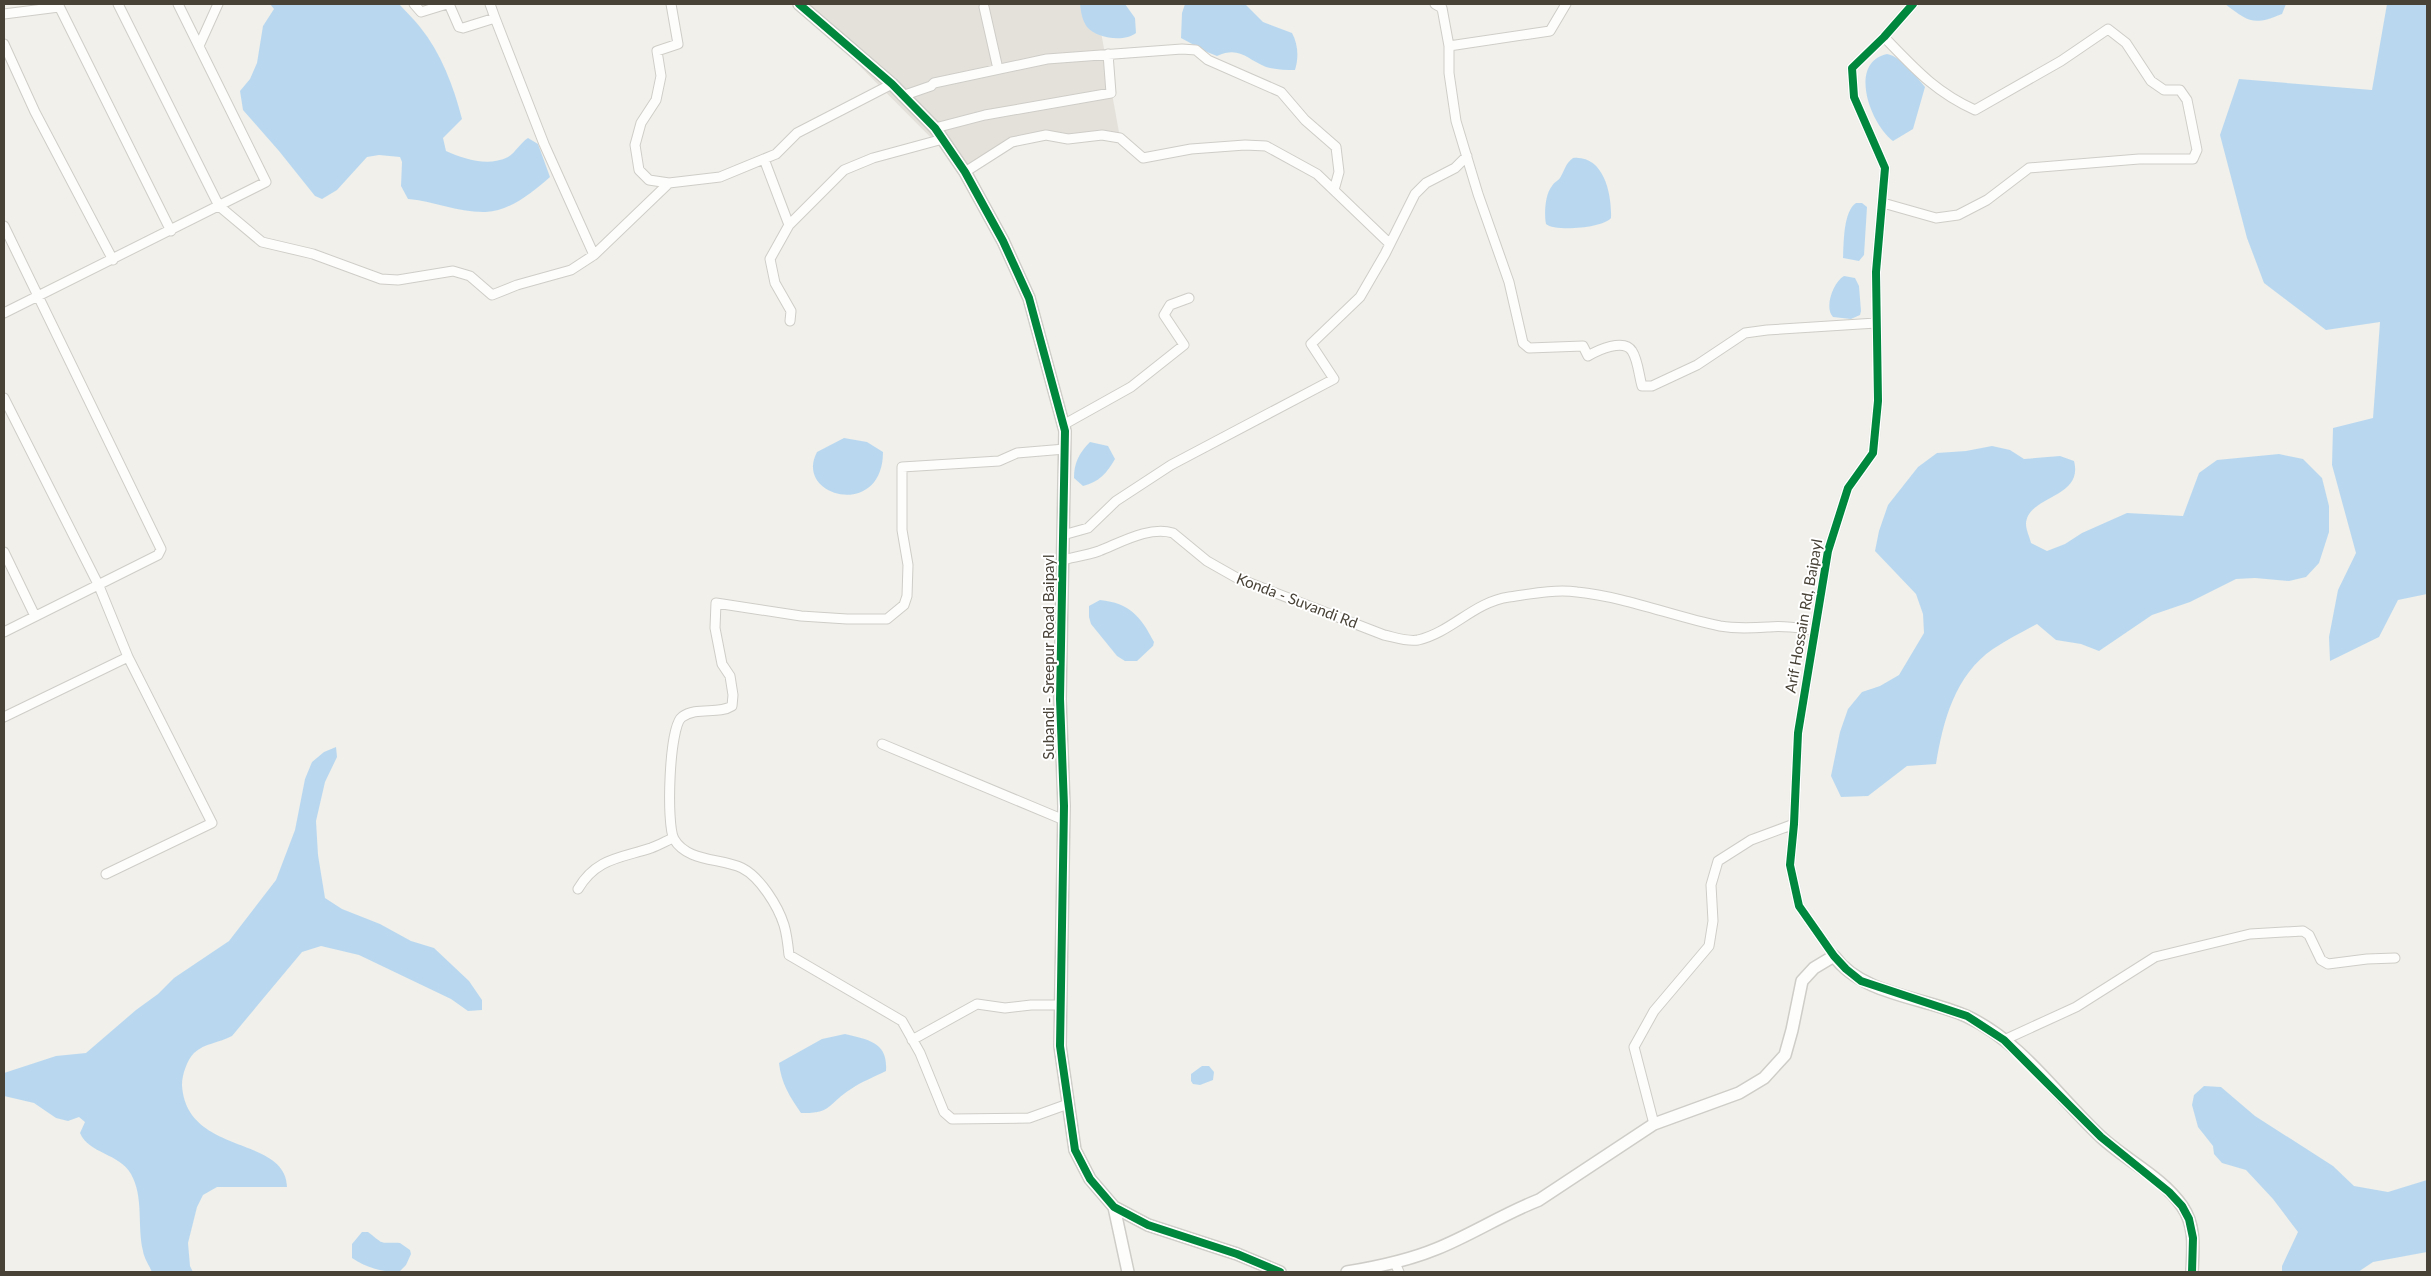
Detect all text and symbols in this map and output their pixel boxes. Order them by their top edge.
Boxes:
street label: Arif Hossain Rd, Baipayl [1781,537,1825,694]
street label: Subandi - Sreepur Road Baipayl [1039,554,1057,760]
street label: Konda - Suvandi Rd [1234,569,1361,631]

